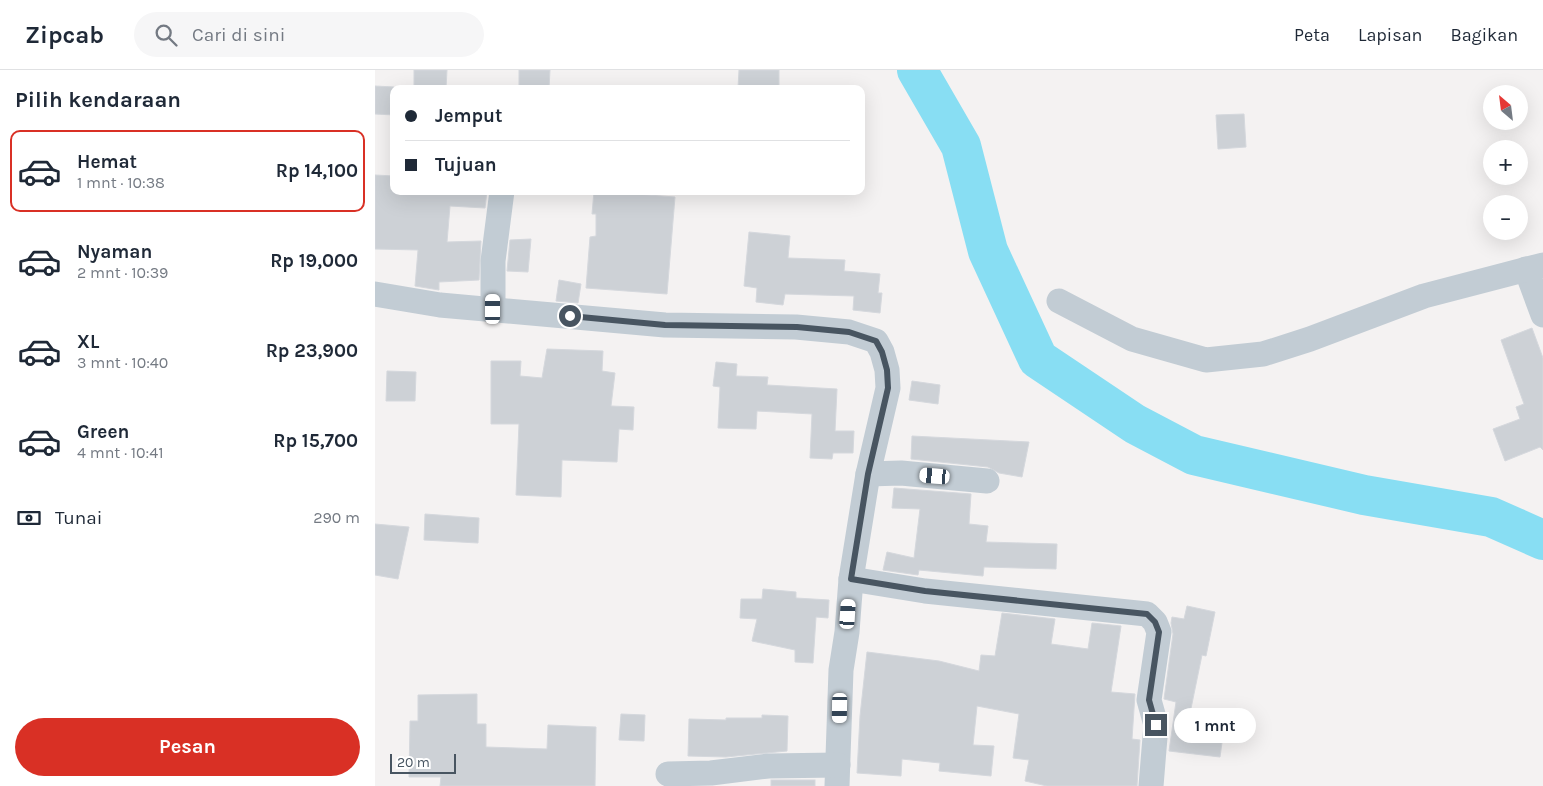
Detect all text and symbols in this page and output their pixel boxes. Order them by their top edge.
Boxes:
search box [134,12,484,57]
text: Zipcab [25,21,104,49]
icon: search [152,21,180,49]
text: Cari di sini [192,24,285,46]
text: Peta [1294,24,1330,46]
text: Lapisan [1358,24,1422,46]
text: Bagikan [1450,24,1518,46]
north arrow [1483,85,1527,130]
map controls [1483,85,1528,240]
text: Pilih kendaraan [15,87,181,113]
text: Jemput [435,105,503,127]
button: + [1483,140,1528,185]
icon: car [17,149,62,194]
text: Hemat [77,151,137,173]
text: Tujuan [435,154,497,176]
text: Rp 14,100 [276,160,358,182]
text: 1 mnt · 10:38 [77,173,165,192]
button: − [1483,195,1528,240]
icon: car [17,239,62,284]
text: Nyaman [77,241,152,263]
text: Rp 19,000 [270,250,358,272]
text: 2 mnt · 10:39 [77,263,168,282]
car [485,294,500,324]
route start [559,305,581,327]
icon: car [17,329,62,374]
text: XL [77,331,99,353]
text: Rp 23,900 [266,340,358,362]
text: 3 mnt · 10:40 [77,353,168,372]
icon: car [17,419,62,464]
text: Green [77,421,129,443]
text: Rp 15,700 [273,430,358,452]
text: 4 mnt · 10:41 [77,443,164,462]
car [919,467,950,485]
icon: cash [15,504,43,532]
text: Tunai [55,507,102,529]
text: 290 m [313,508,360,527]
car [839,599,856,629]
car [832,693,847,723]
callout: 1 mnt [1173,708,1256,742]
route end [1145,714,1167,736]
text: 1 mnt [1194,716,1236,735]
button: Pesan [15,718,360,776]
scale bar [390,751,456,774]
text: 20 m [397,754,430,771]

